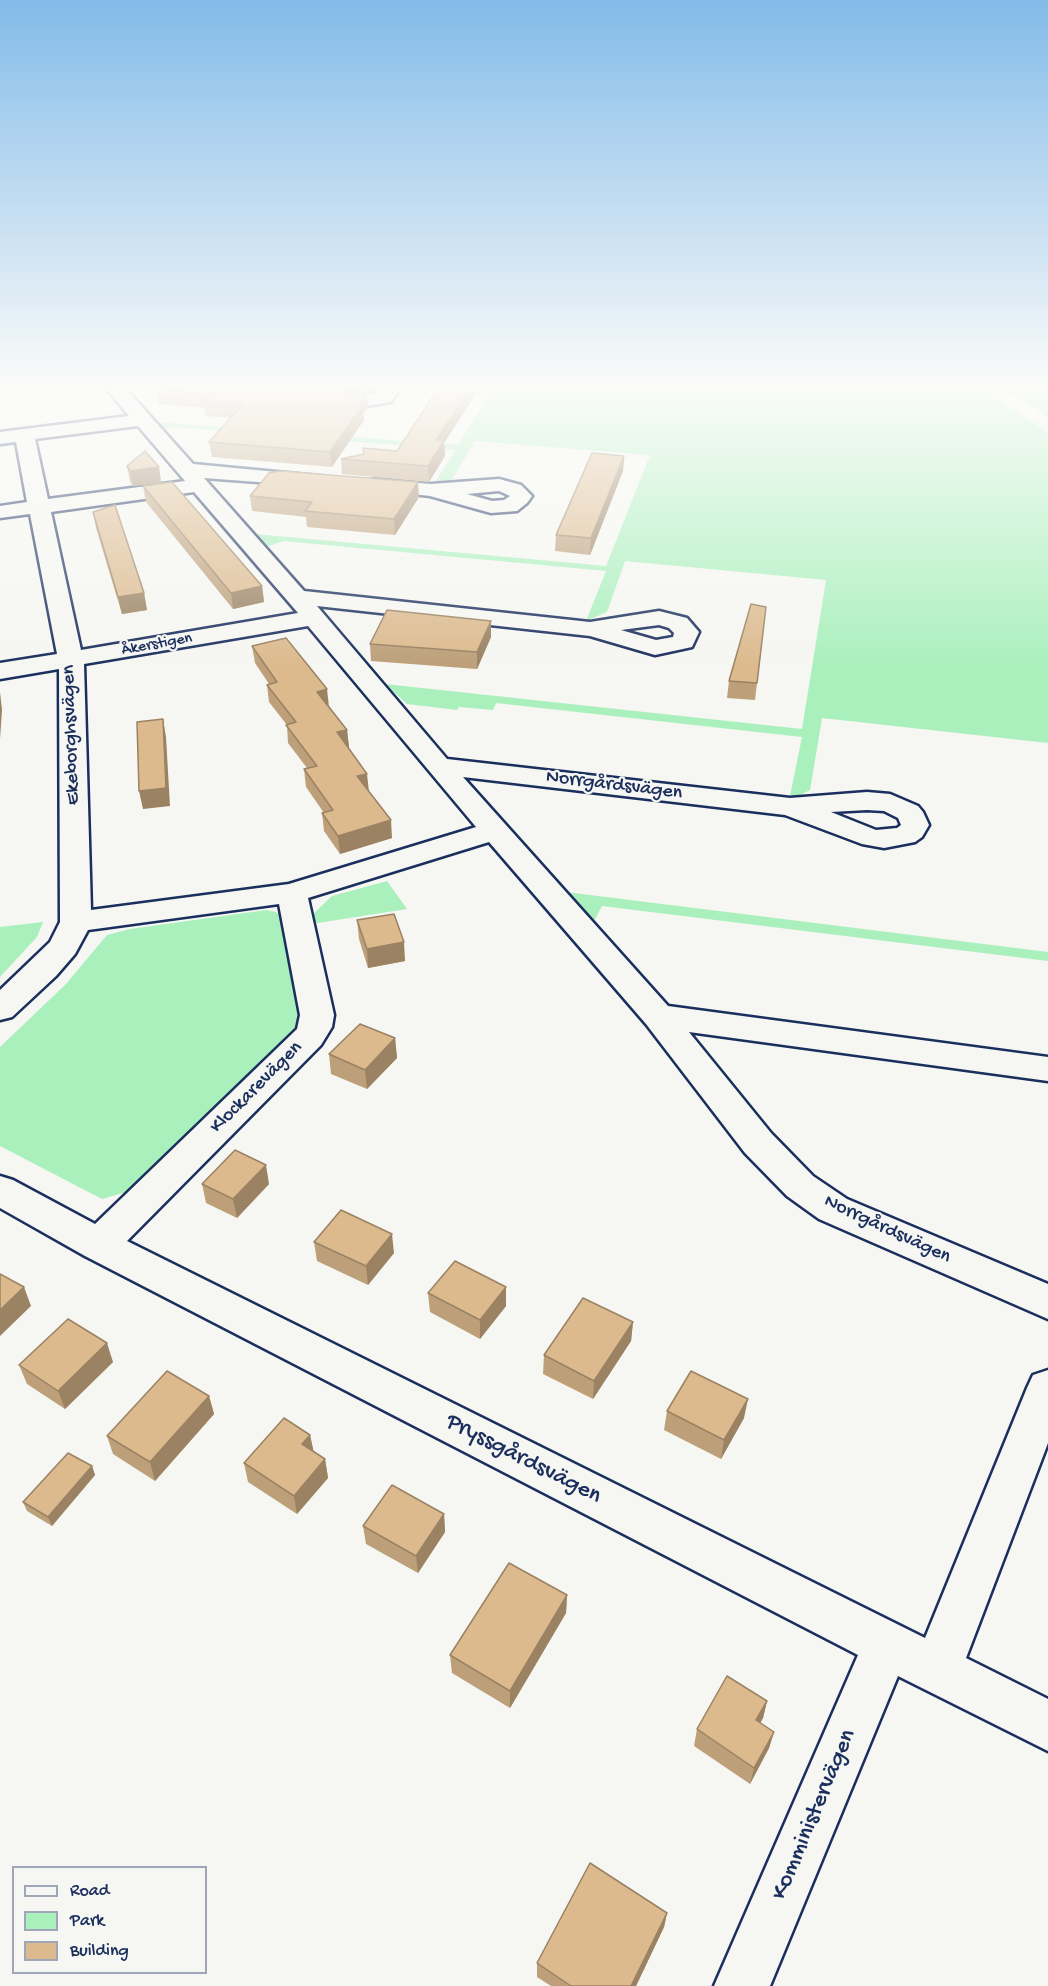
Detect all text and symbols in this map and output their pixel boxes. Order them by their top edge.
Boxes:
street label: Åkerstigen [120,629,194,661]
street label: Ekeborghsvägen [58,664,86,806]
street label: Norrgårdsvägen [544,766,684,806]
street label: Klockarevägen [206,1037,308,1139]
street label: Norrgårdsvägen [820,1190,954,1270]
street label: Pryssgårdsvägen [440,1408,606,1512]
street label: Komministervägen [766,1725,864,1905]
legend [12,1866,207,1974]
text: Road [70,1881,109,1902]
text: Park [70,1911,104,1932]
text: Building [70,1941,129,1962]

